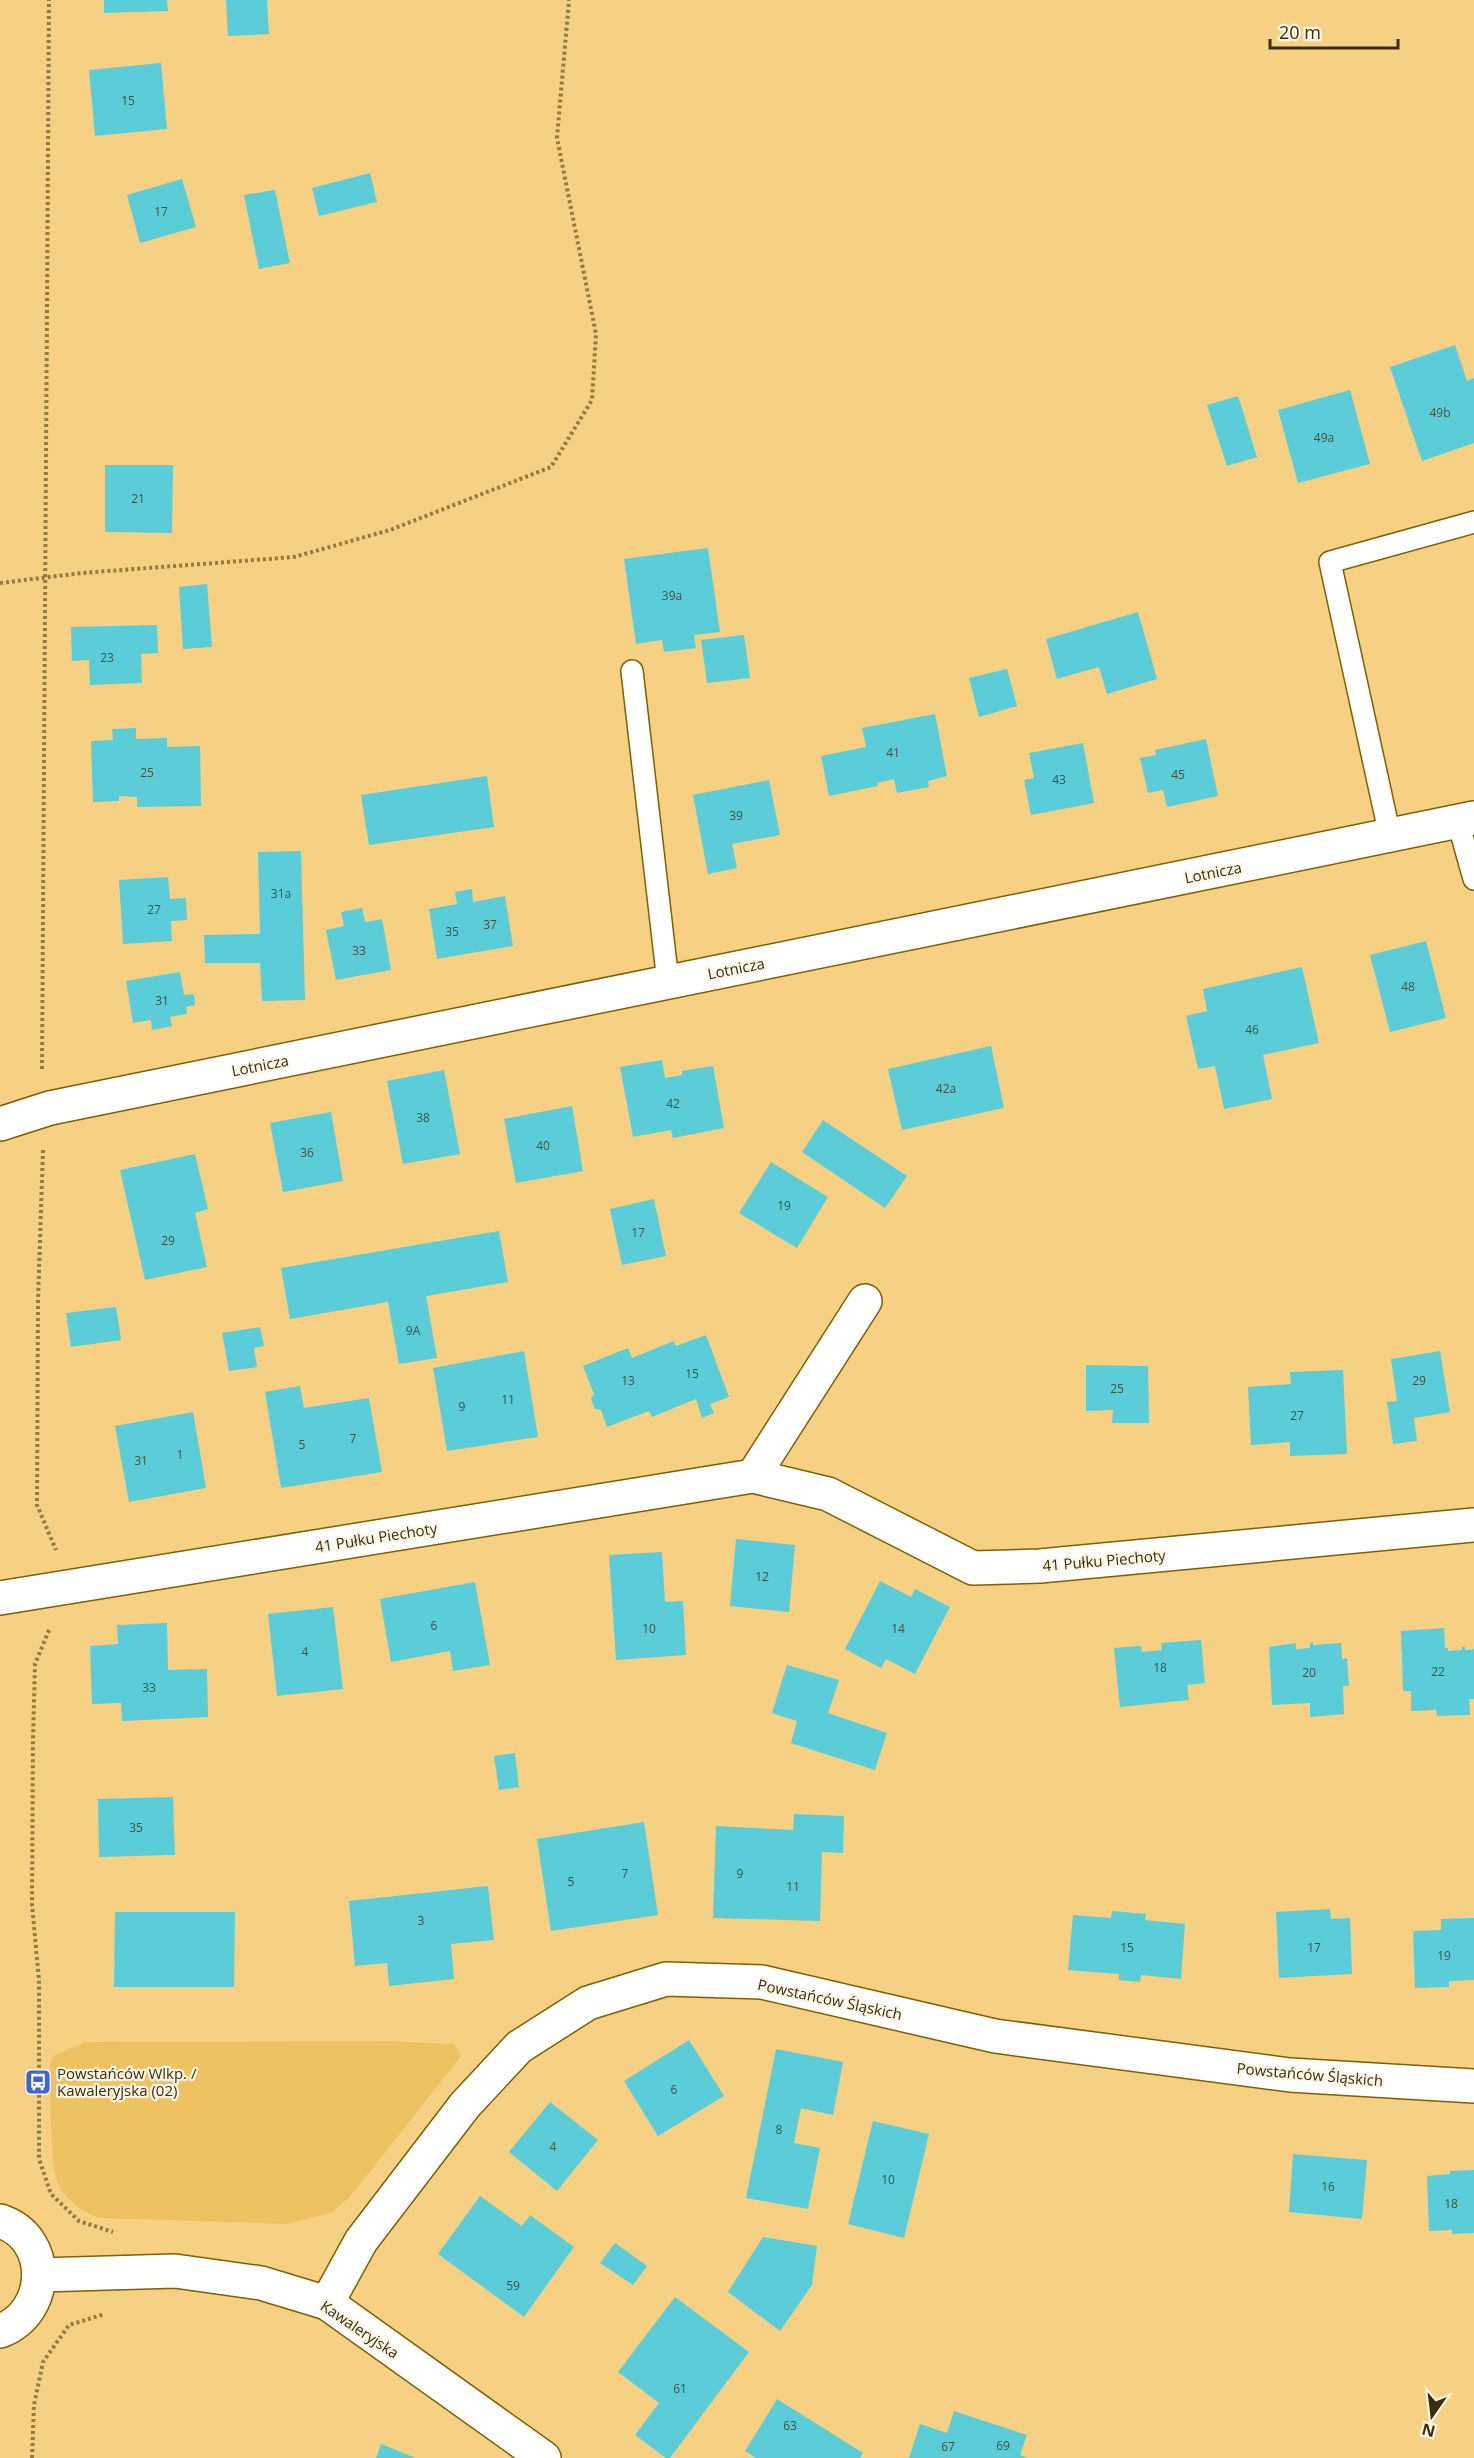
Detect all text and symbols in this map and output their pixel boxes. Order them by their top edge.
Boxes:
scale bar [1270,12,1398,50]
text: 20 m [1279,20,1321,44]
house number: 15 [121,92,135,109]
house number: 17 [154,203,168,220]
house number: 49b [1429,404,1451,421]
house number: 49a [1314,429,1334,446]
house number: 21 [131,490,145,507]
house number: 39a [662,587,682,604]
house number: 23 [100,649,114,666]
house number: 41 [886,744,900,761]
house number: 25 [140,764,154,781]
house number: 45 [1171,766,1185,783]
house number: 43 [1052,771,1066,788]
house number: 39 [729,807,743,824]
street label: Lotnicza [1183,857,1243,887]
house number: 31a [271,885,291,902]
house number: 27 [147,901,161,918]
house number: 37 [483,916,497,933]
house number: 35 [445,923,459,940]
house number: 33 [352,942,366,959]
street label: Lotnicza [706,953,766,983]
house number: 48 [1401,978,1415,995]
house number: 31 [155,992,169,1009]
house number: 46 [1245,1021,1259,1038]
street label: Lotnicza [230,1050,290,1080]
house number: 42a [936,1080,956,1097]
house number: 42 [666,1095,680,1112]
house number: 38 [416,1109,430,1126]
house number: 40 [536,1137,550,1154]
house number: 36 [300,1144,314,1161]
house number: 19 [777,1197,791,1214]
house number: 17 [631,1224,645,1241]
house number: 29 [161,1232,175,1249]
house number: 9A [406,1322,421,1339]
house number: 15 [685,1365,699,1382]
house number: 13 [621,1372,635,1389]
house number: 29 [1412,1372,1426,1389]
house number: 25 [1110,1380,1124,1397]
house number: 11 [501,1391,515,1408]
house number: 9 [459,1398,466,1415]
house number: 27 [1290,1407,1304,1424]
house number: 7 [350,1430,357,1447]
house number: 5 [299,1436,306,1453]
house number: 1 [177,1446,183,1463]
house number: 31 [134,1452,148,1469]
street label: 41 Pułku Piechoty [313,1517,439,1557]
street label: 41 Pułku Piechoty [1042,1545,1167,1575]
house number: 12 [755,1568,769,1585]
house number: 6 [431,1617,438,1634]
house number: 10 [642,1620,656,1637]
house number: 14 [891,1620,905,1637]
house number: 4 [302,1643,309,1660]
house number: 18 [1153,1659,1167,1676]
house number: 22 [1431,1663,1445,1680]
house number: 20 [1302,1664,1316,1681]
house number: 33 [142,1679,156,1696]
house number: 35 [129,1819,143,1836]
house number: 7 [622,1865,629,1882]
house number: 9 [737,1865,744,1882]
house number: 5 [568,1873,575,1890]
house number: 11 [786,1878,800,1895]
house number: 3 [418,1912,425,1929]
house number: 15 [1120,1939,1134,1956]
house number: 17 [1307,1939,1321,1956]
house number: 19 [1437,1947,1451,1964]
street label: Powstańców Śląskich [756,1974,904,2024]
street label: Powstańców Śląskich [1236,2058,1384,2090]
place label: Powstańców Wlkp. / Kawaleryjska (02) [57,2063,197,2100]
bus stop icon: Powstańców Wlkp. / Kawaleryjska (02) [23,2067,53,2097]
house number: 6 [671,2081,678,2098]
house number: 8 [776,2121,783,2138]
house number: 4 [550,2138,557,2155]
house number: 10 [881,2171,895,2188]
house number: 16 [1321,2178,1335,2195]
house number: 18 [1444,2195,1458,2212]
house number: 59 [506,2277,520,2294]
street label: Kawaleryjska [317,2295,403,2363]
house number: 61 [673,2380,687,2397]
north arrow [1402,2386,1462,2446]
house number: 63 [783,2417,797,2434]
text: N [1419,2418,1437,2443]
house number: 69 [996,2437,1010,2454]
house number: 67 [941,2438,955,2455]

